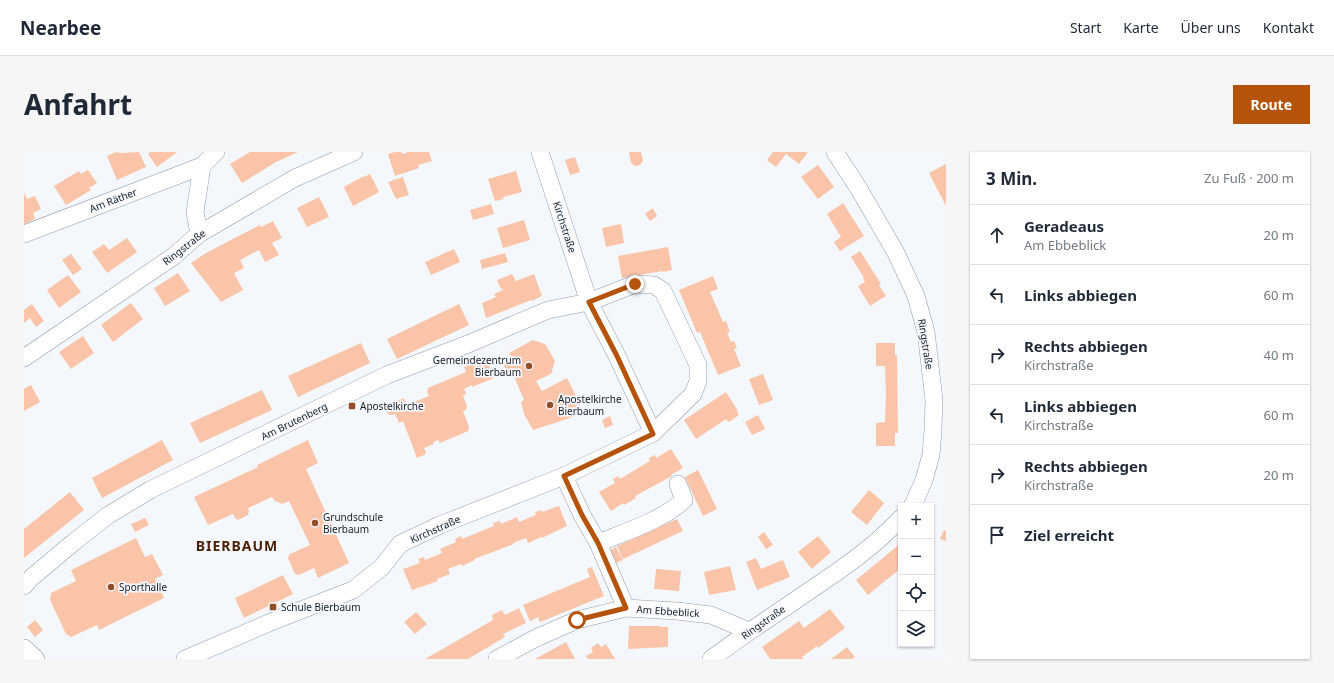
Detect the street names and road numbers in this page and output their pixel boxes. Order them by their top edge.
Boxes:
street label: Am Räther [87,185,139,215]
street label: Kirchstraße [550,199,580,255]
street label: Ringstraße [160,226,209,268]
street label: Ringstraße [915,318,937,371]
street label: Am Brutenberg [258,399,330,443]
street label: Kirchstraße [408,512,463,546]
street label: Ringstraße [738,601,788,642]
street label: Am Ebbeblick [636,602,701,620]

